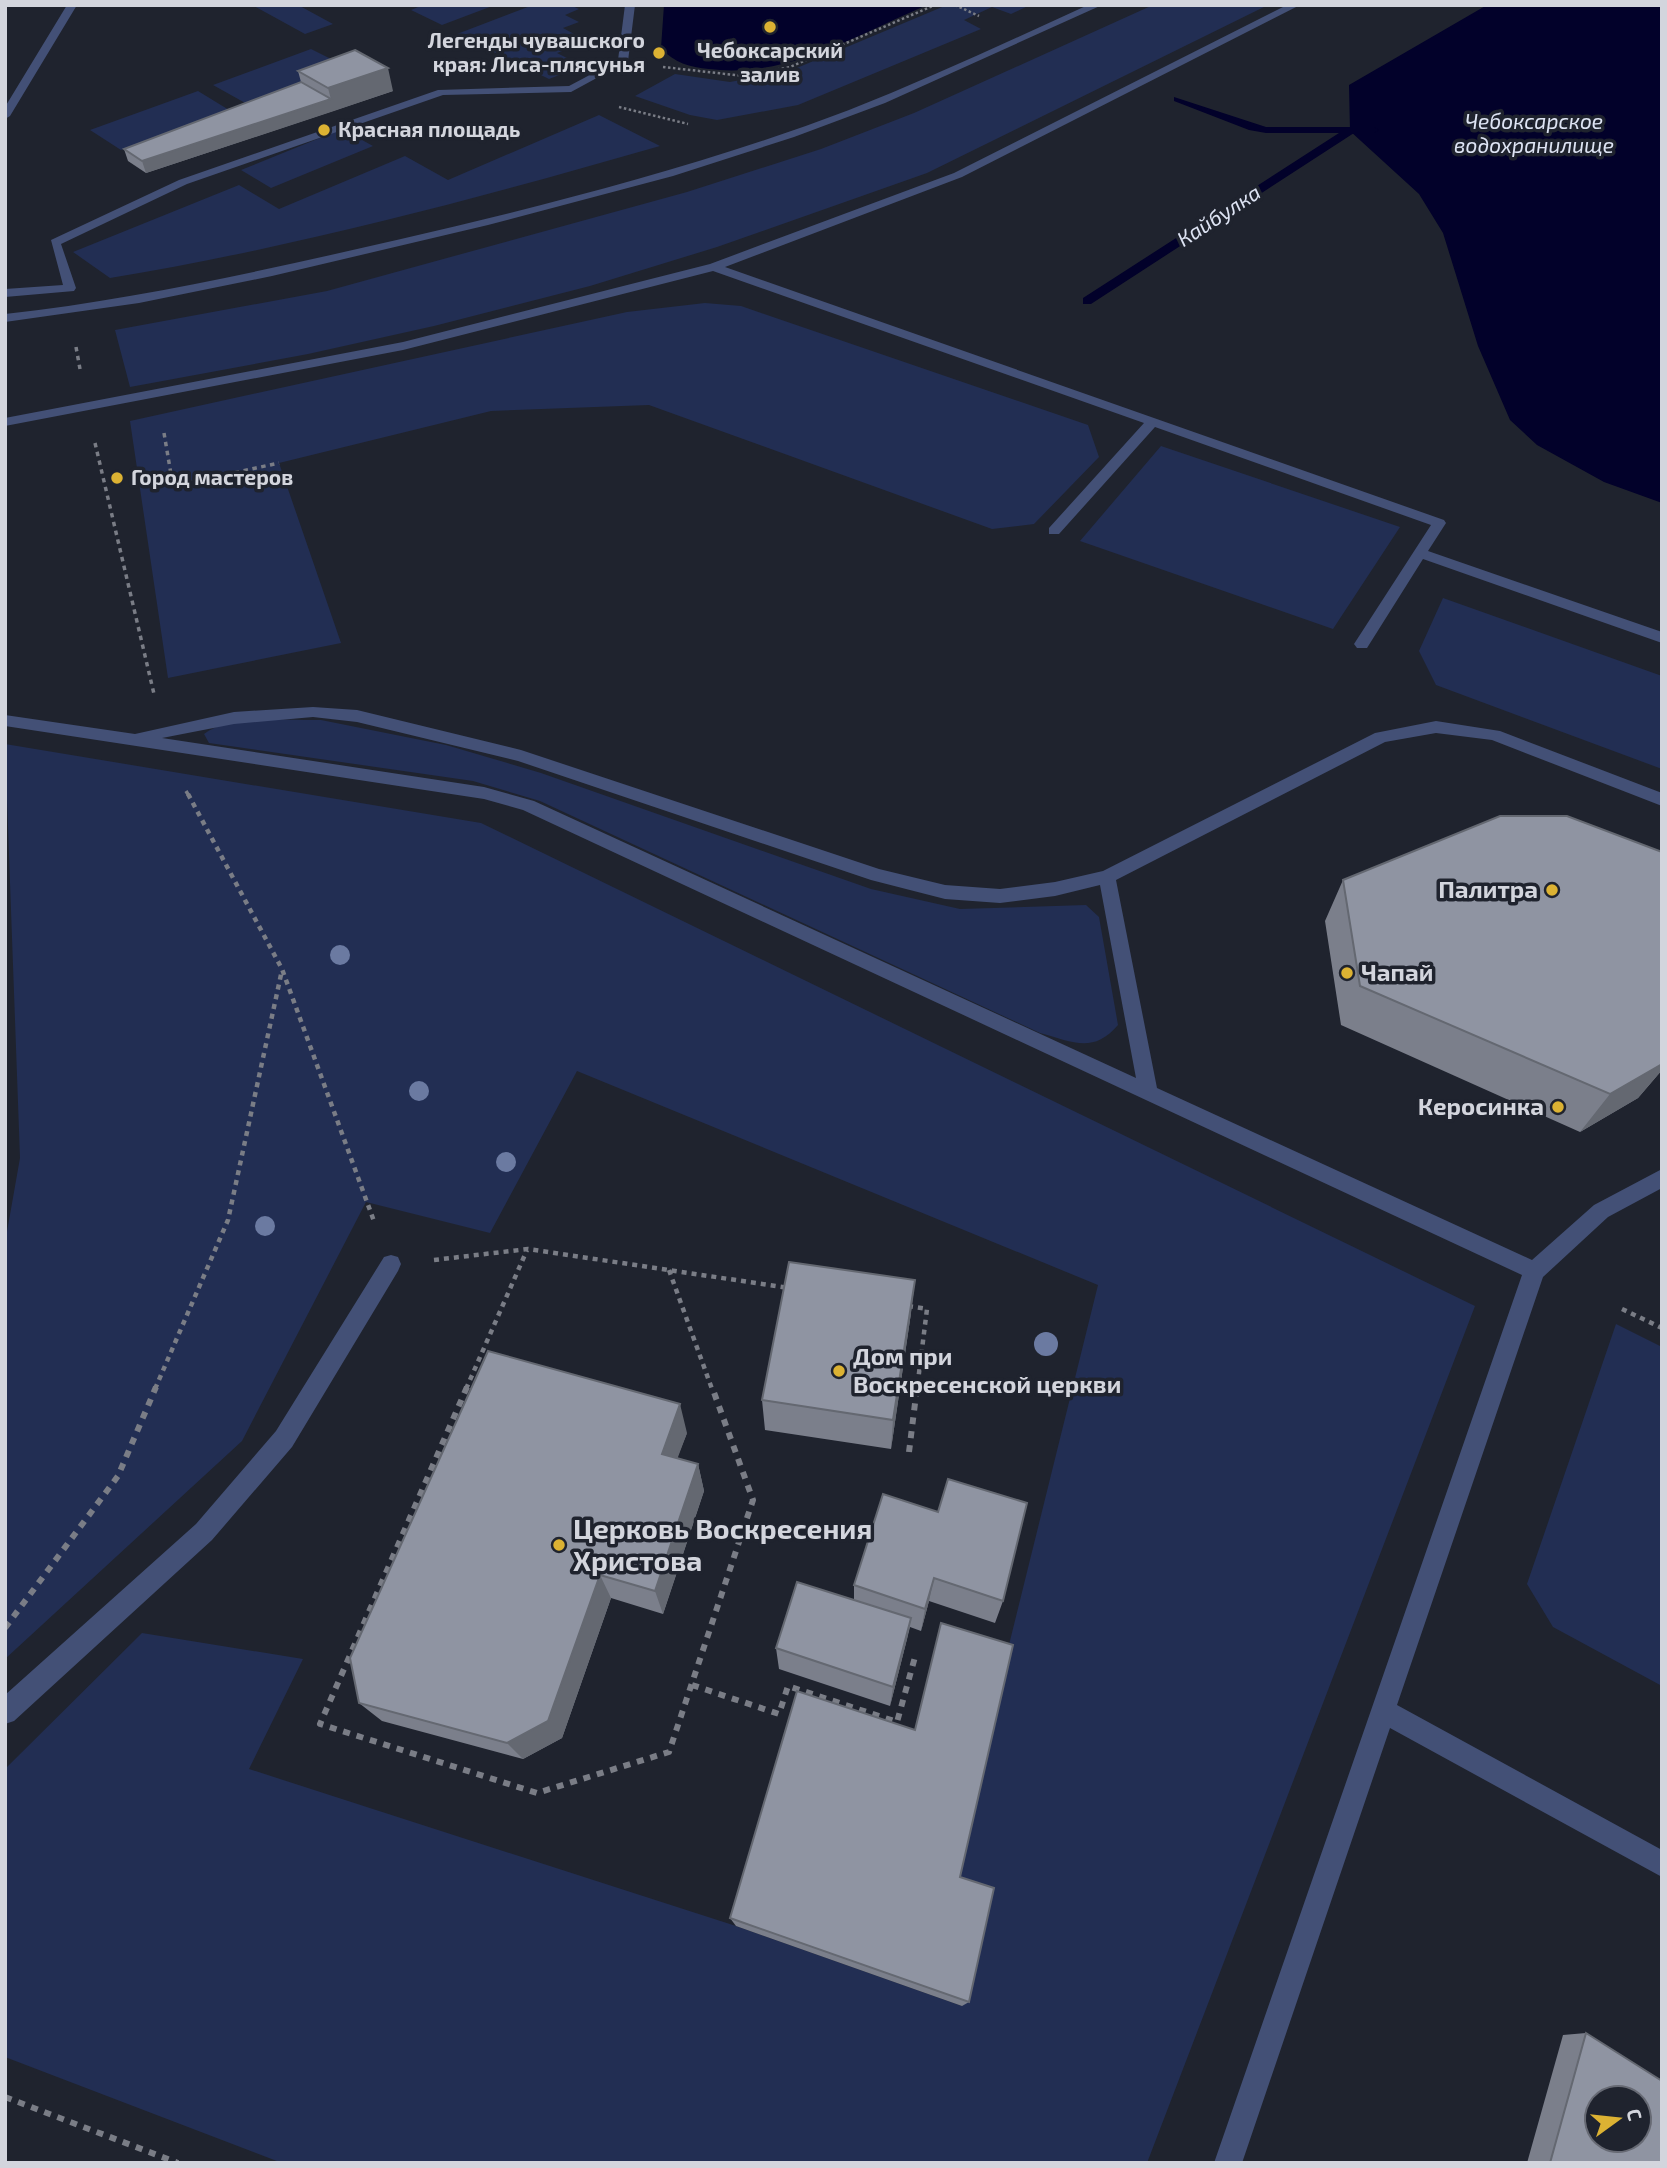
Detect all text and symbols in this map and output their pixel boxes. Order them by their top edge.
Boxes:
marker: Чебоксарский залив [762,19,778,35]
place label: Легенды чувашского края: Лиса-плясунья [428,27,645,76]
place label: Чебоксарский залив [697,37,843,86]
marker: Легенды чувашского края: Лиса-плясунья [651,45,667,61]
water label: Чебоксарское водохранилище [1454,108,1614,157]
place label: Красная площадь [338,116,520,141]
marker: Красная площадь [316,122,332,138]
water label: Кайбулка [1172,179,1265,251]
place label: Город мастеров [131,464,293,489]
marker: Город мастеров [109,470,125,486]
place label: Палитра [1438,874,1538,903]
marker: Палитра [1544,882,1560,898]
place label: Чапай [1361,957,1433,986]
marker: Чапай [1339,965,1355,981]
place label: Керосинка [1418,1091,1544,1120]
marker: Керосинка [1550,1099,1566,1115]
place label: Дом при Воскресенской церкви [853,1341,1121,1398]
marker: Дом при Воскресенской церкви [831,1363,847,1379]
place label: Церковь Воскресения Христова [573,1511,872,1577]
marker: Церковь Воскресения Христова [551,1537,567,1553]
north arrow [1583,2084,1653,2154]
text: С [1622,2106,1647,2123]

